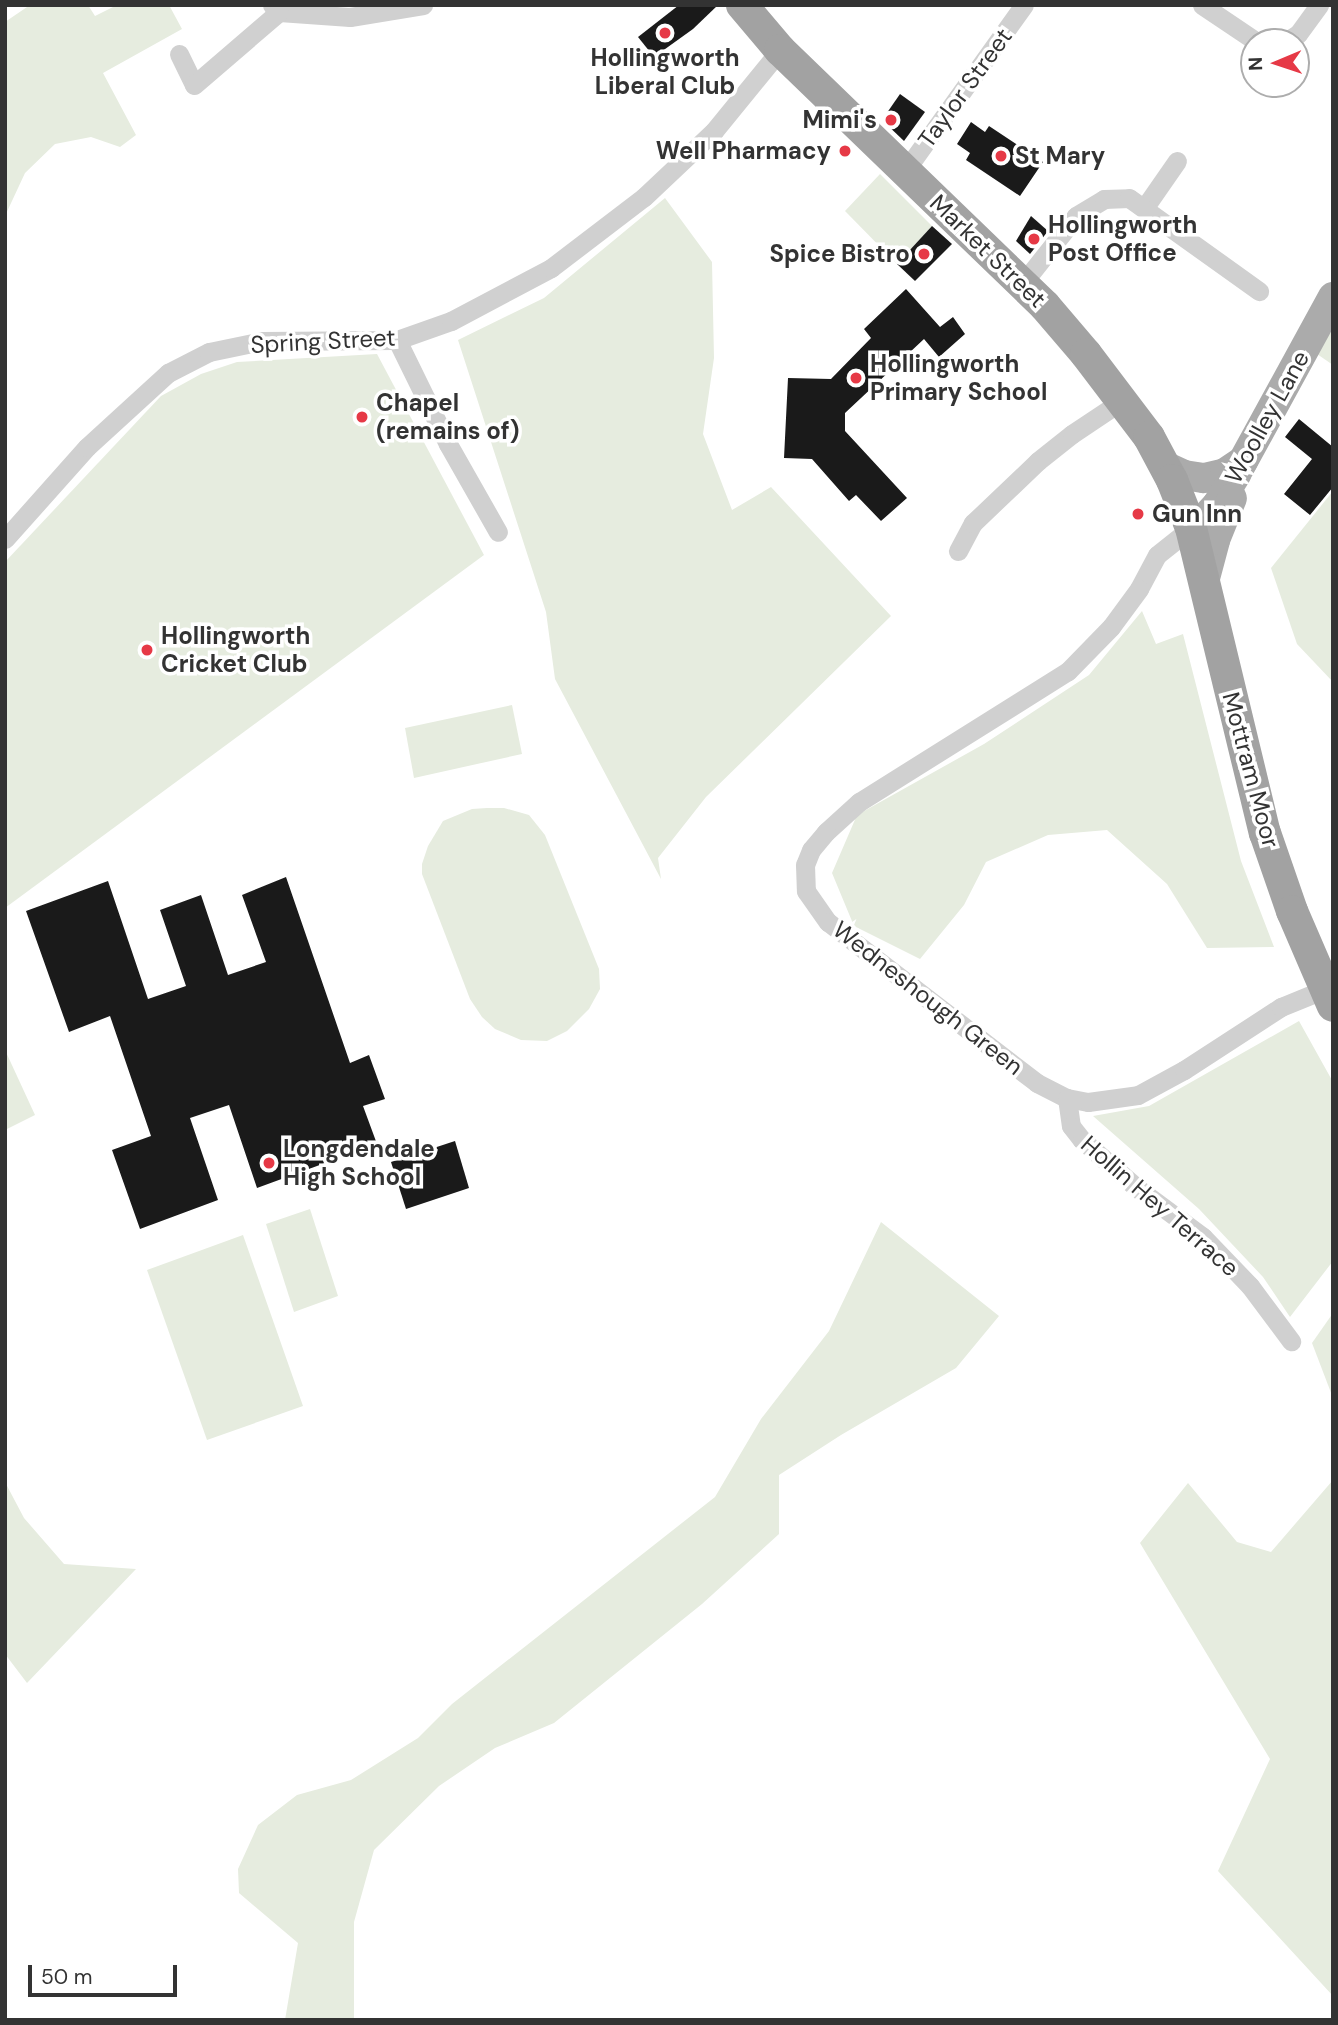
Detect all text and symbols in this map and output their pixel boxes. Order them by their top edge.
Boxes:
street label: Taylor Street [912,23,1018,153]
marker: Hollingworth Liberal Club [657,25,673,41]
north arrow [1240,28,1310,98]
place label: Hollingworth Liberal Club [590,44,740,100]
text: N [1243,56,1268,71]
place label: Mimi's [803,106,877,134]
marker: Mimi's [883,112,899,128]
place label: Well Pharmacy [656,137,831,165]
place label: St Mary [1015,142,1105,170]
marker: Well Pharmacy [837,143,853,159]
marker: St Mary [993,148,1009,164]
street label: Market Street [924,188,1052,314]
place label: Hollingworth Post Office [1048,211,1197,267]
marker: Hollingworth Post Office [1026,231,1042,247]
place label: Spice Bistro [770,240,910,268]
marker: Spice Bistro [916,246,932,262]
street label: Spring Street [250,323,396,359]
street label: Woolley Lane [1219,346,1315,488]
place label: Hollingworth Primary School [870,350,1047,406]
marker: Hollingworth Primary School [848,370,864,386]
place label: Chapel (remains of) [376,389,519,445]
marker: Chapel (remains of) [354,409,370,425]
place label: Gun Inn [1152,500,1242,528]
marker: Gun Inn [1130,506,1146,522]
place label: Hollingworth Cricket Club [161,622,310,678]
marker: Hollingworth Cricket Club [139,642,155,658]
street label: Mottram Moor [1216,689,1286,851]
street label: Wedneshough Green [827,915,1029,1081]
street label: Hollin Hey Terrace [1075,1130,1245,1282]
place label: Longdendale High School [283,1135,435,1191]
marker: Longdendale High School [261,1155,277,1171]
scale bar [32,1952,180,1996]
text: 50 m [41,1963,92,1991]

